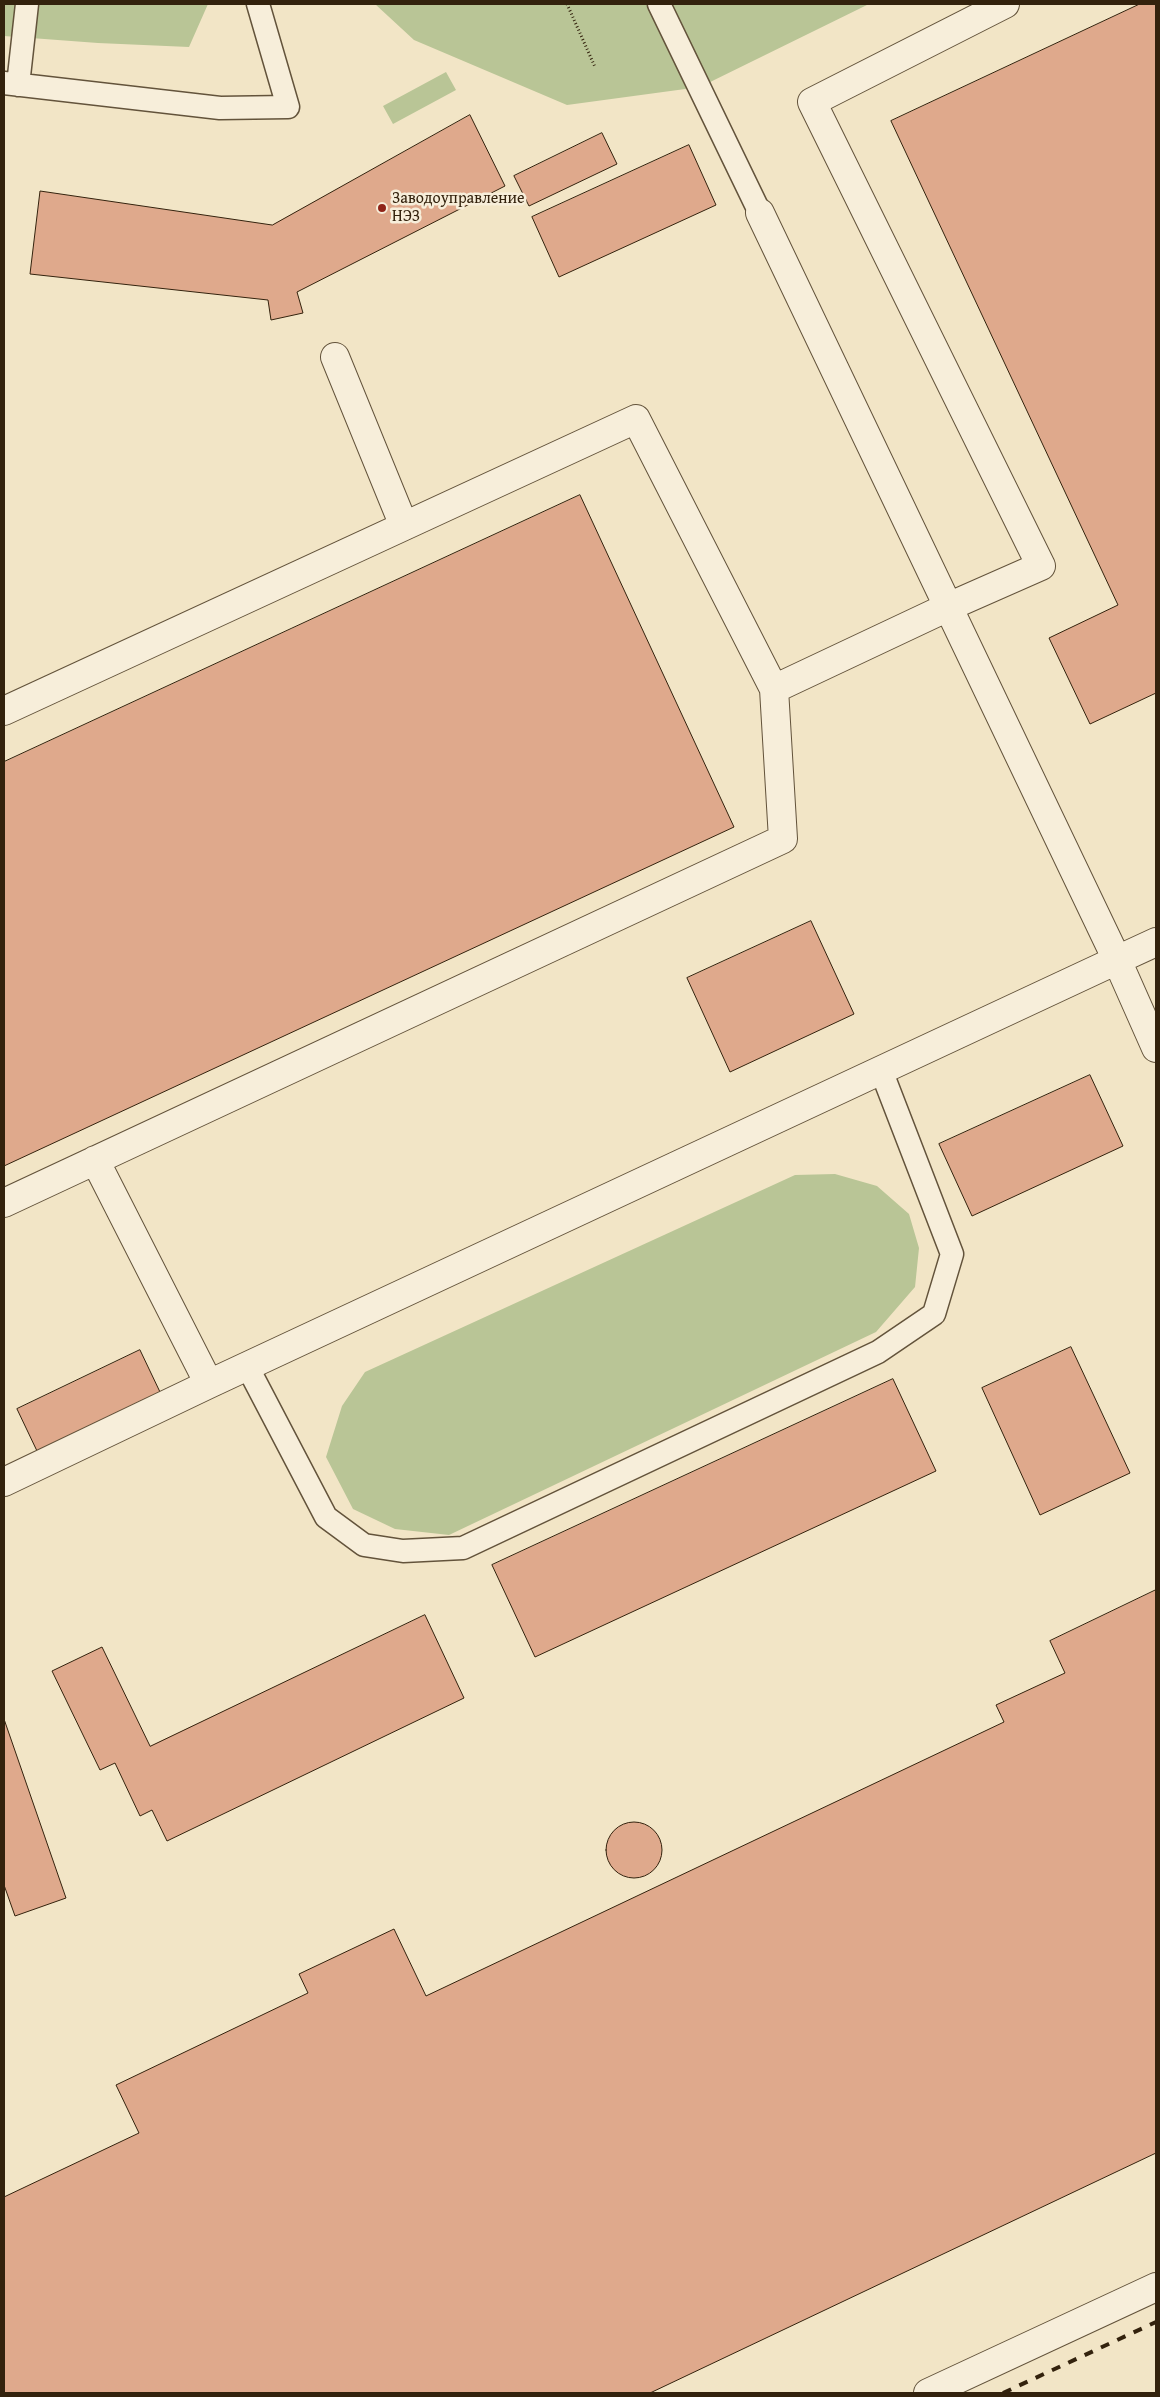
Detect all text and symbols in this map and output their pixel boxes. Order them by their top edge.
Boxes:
place label: Заводоуправление НЭЗ [392,189,525,227]
marker: Заводоуправление НЭЗ [376,202,388,214]

